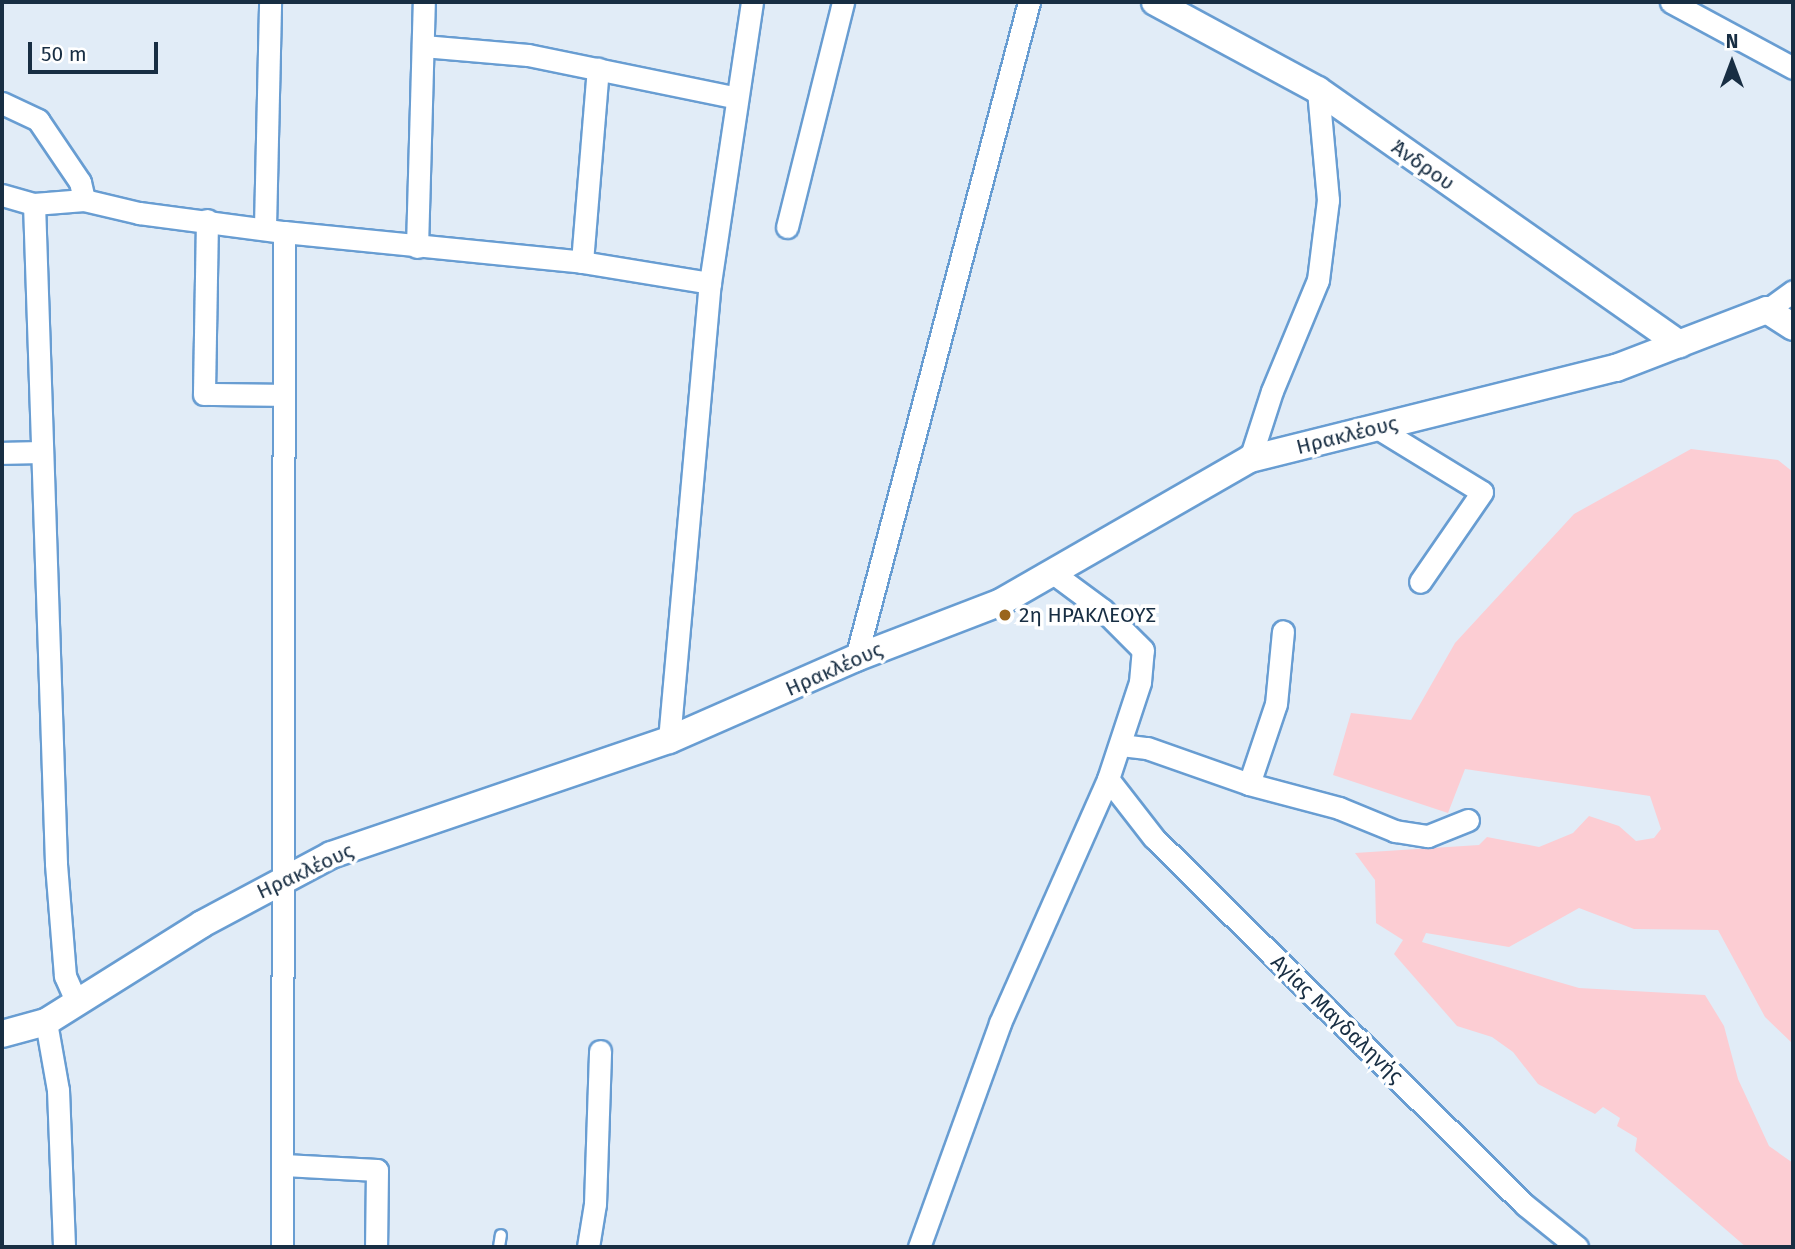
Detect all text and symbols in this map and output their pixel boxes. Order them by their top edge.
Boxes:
scale bar [32,28,161,72]
north arrow [1697,28,1767,98]
text: N [1726,30,1738,53]
text: 50 m [41,41,87,67]
street label: Άνδρου [1387,134,1459,196]
street label: Ηρακλέους [1294,410,1400,460]
place label: 2η ΗΡΑΚΛΕΟΥΣ [1019,602,1156,628]
marker: 2η ΗΡΑΚΛΕΟΥΣ [997,607,1013,623]
street label: Ηρακλέους [782,636,886,702]
street label: Ηρακλέους [253,838,357,904]
street label: Αγίας Μαγδαληνής [1266,950,1408,1088]

